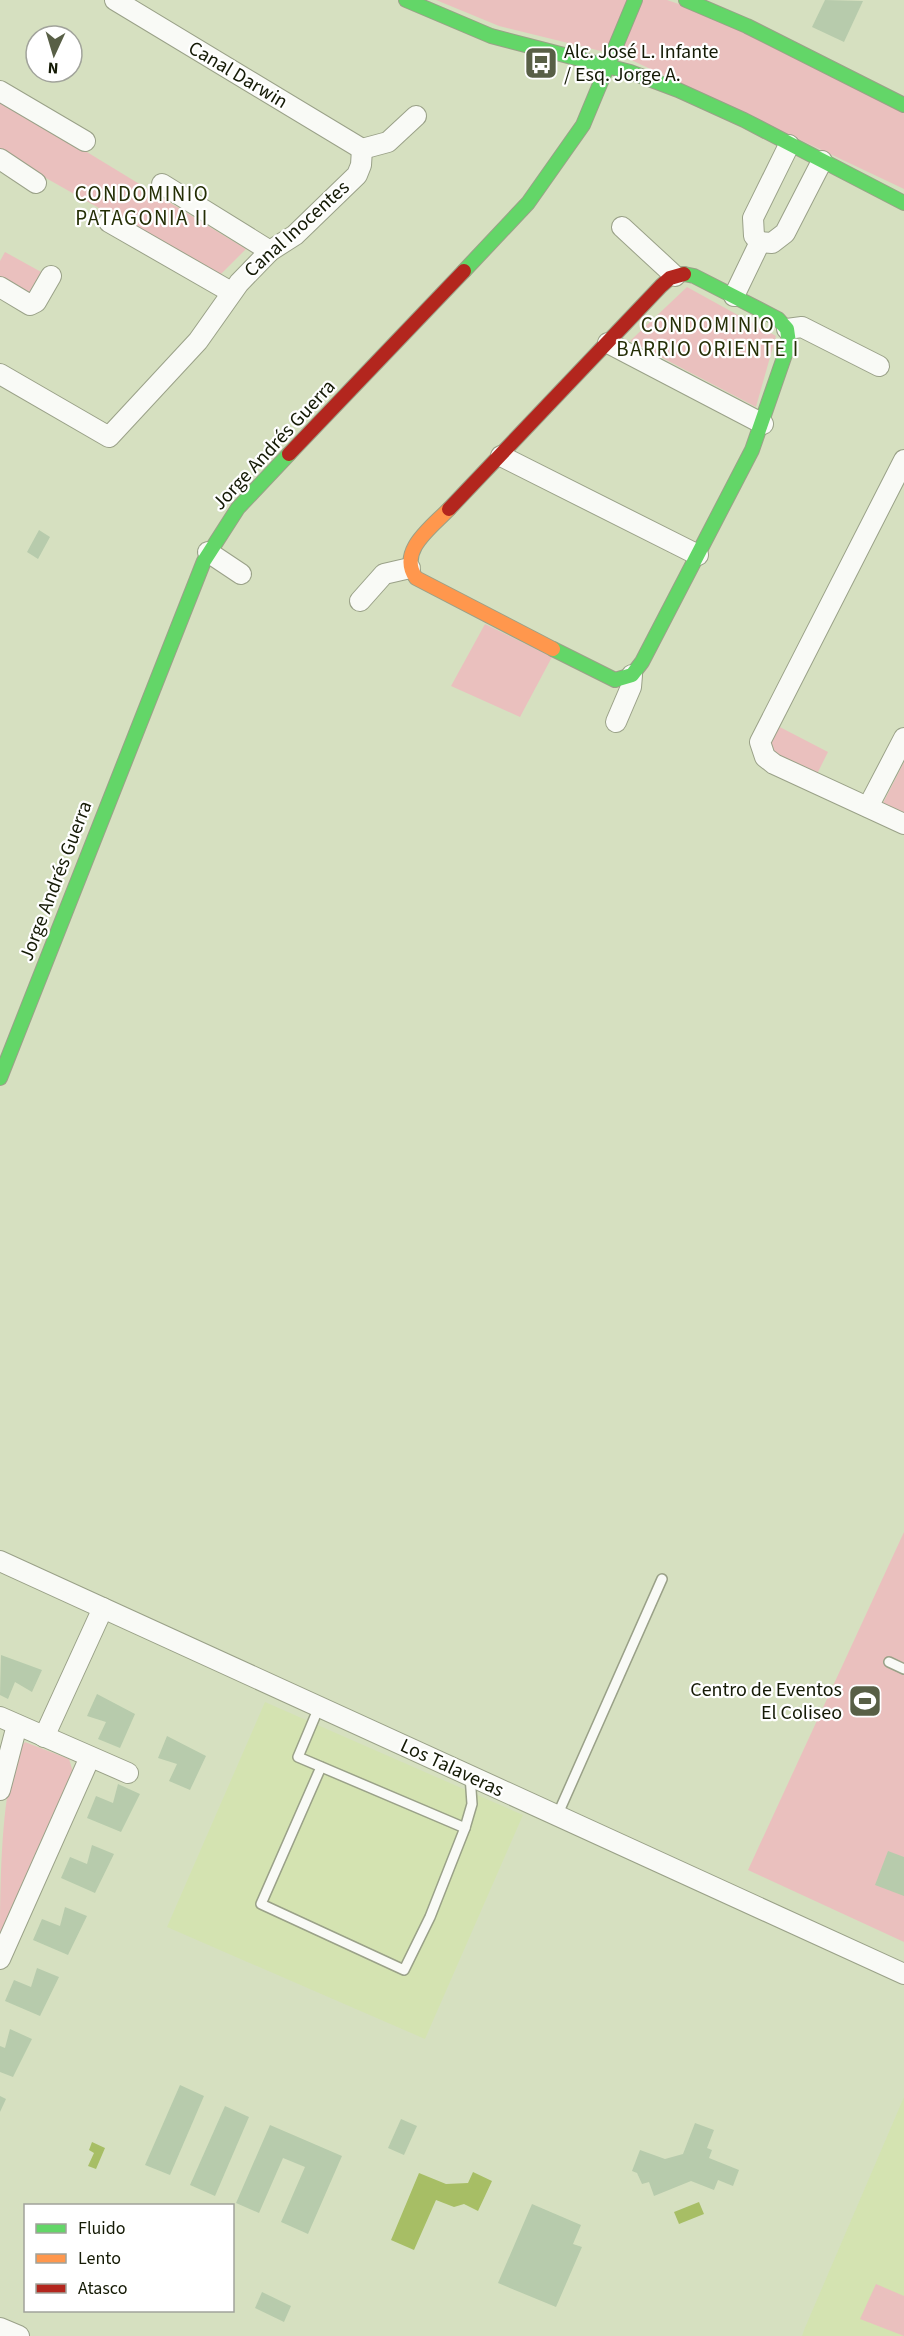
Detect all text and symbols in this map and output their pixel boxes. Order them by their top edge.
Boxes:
north arrow [24,24,84,84]
street label: Canal Darwin [183,34,293,116]
place label: Alc. José L. Infante / Esq. Jorge A. [564,38,719,89]
bus stop icon: Alc. José L. Infante / Esq. Jorge A. [523,45,559,81]
text: N [47,57,59,79]
street label: Canal Inocentes [238,174,356,284]
district label: CONDOMINIO PATAGONIA II [75,179,209,233]
district label: CONDOMINIO BARRIO ORIENTE I [616,310,800,364]
street label: Jorge Andrés Guerra [206,373,342,517]
street label: Jorge Andrés Guerra [13,797,99,965]
place label: Centro de Eventos El Coliseo [690,1676,842,1727]
sports icon: Centro de Eventos El Coliseo [847,1683,883,1719]
street label: Los Talaveras [396,1732,508,1804]
legend [24,2204,234,2312]
text: Fluido [78,2216,125,2241]
text: Lento [78,2246,121,2271]
text: Atasco [78,2276,127,2301]

